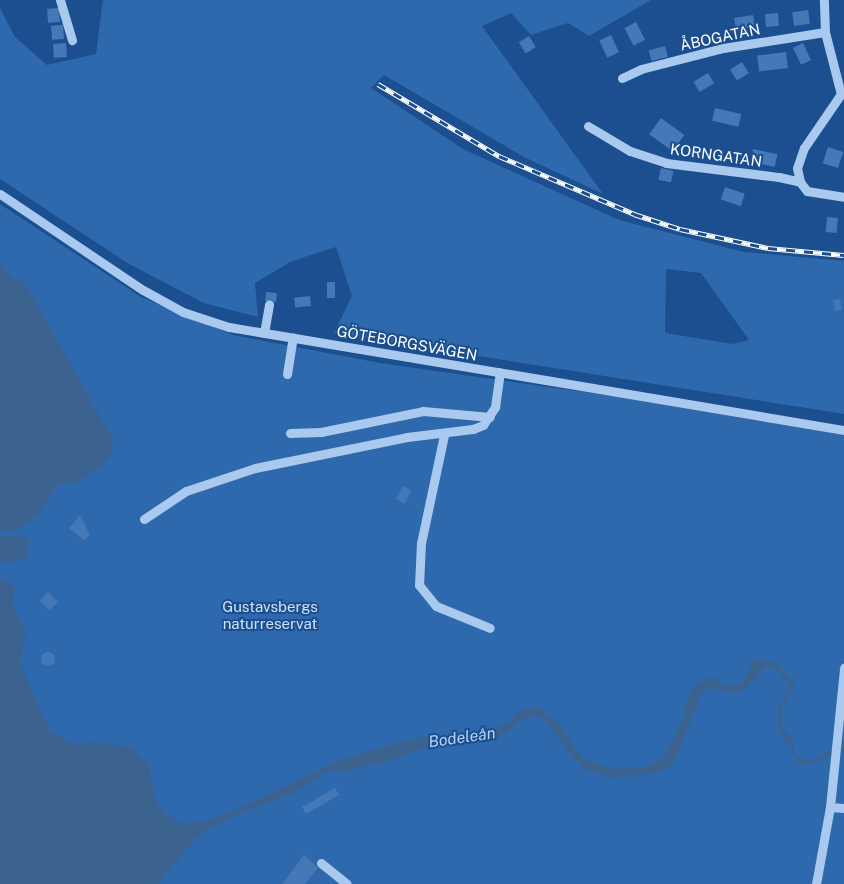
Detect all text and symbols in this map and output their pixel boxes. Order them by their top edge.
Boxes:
street label: ÅBOGATAN [678,20,762,54]
street label: KORNGATAN [669,140,763,170]
street label: GÖTEBORGSVÄGEN [335,322,479,364]
park label: Gustavsbergs naturreservat [222,597,318,632]
water label: Bodeleån [427,724,497,752]

